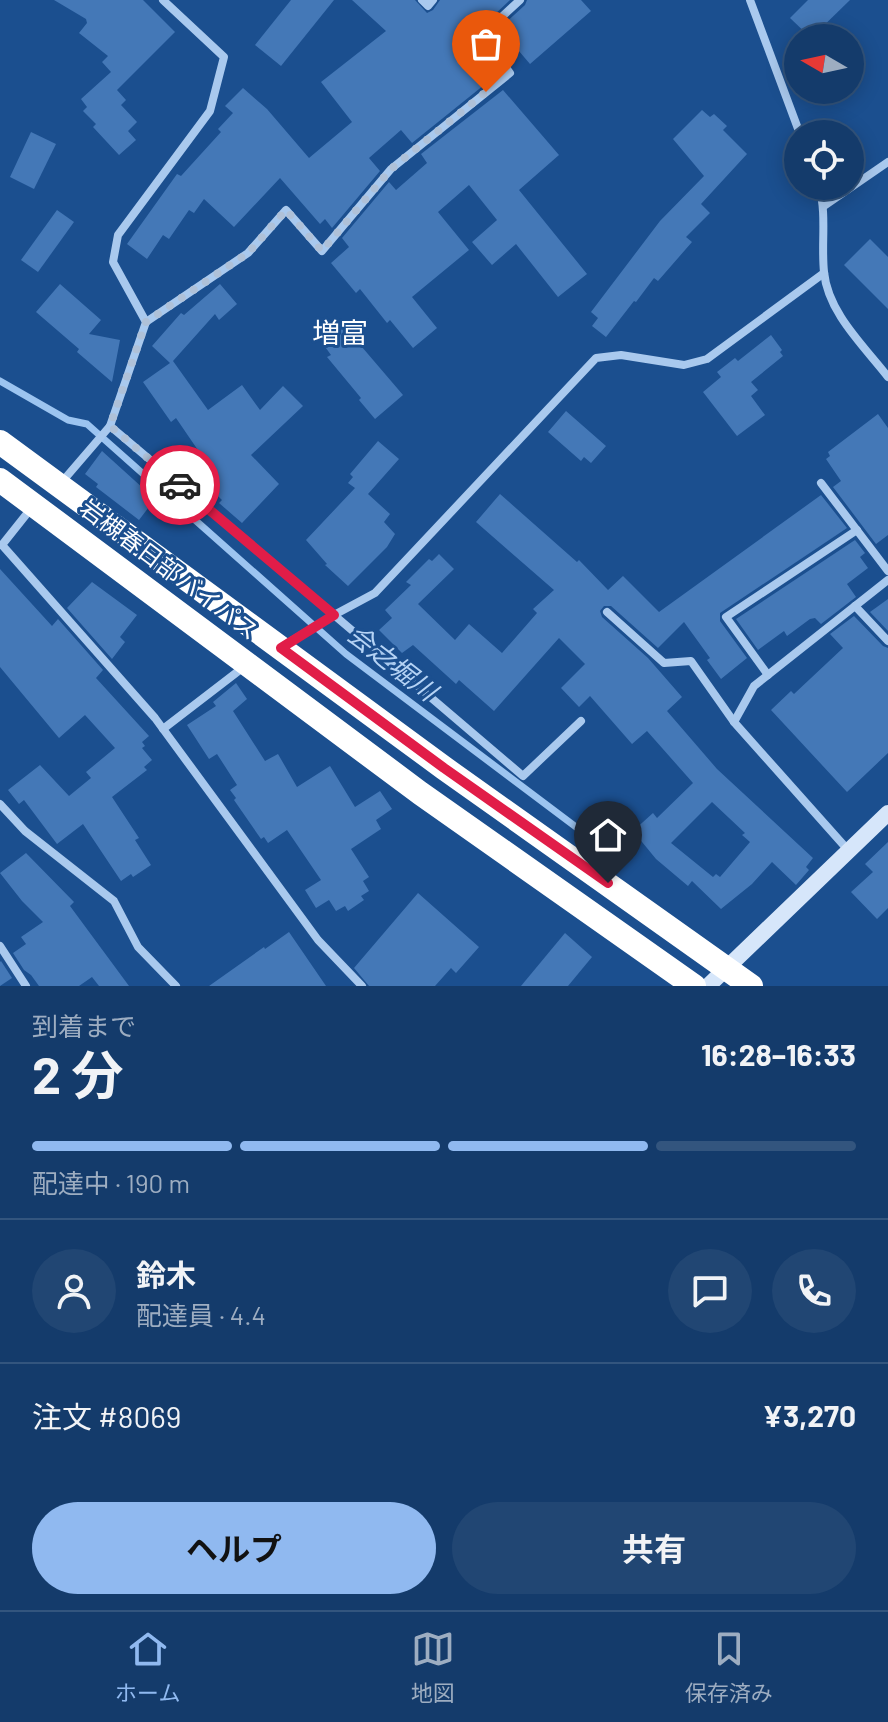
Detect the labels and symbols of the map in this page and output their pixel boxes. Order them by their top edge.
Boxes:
pin [452,10,520,92]
north arrow [784,24,864,104]
district label: 増富 [312,315,368,349]
courier [140,445,220,525]
street label: 岩槻春日部バイパス [75,492,265,645]
water label: 会之堀川 [342,618,446,708]
pin [574,801,642,883]

